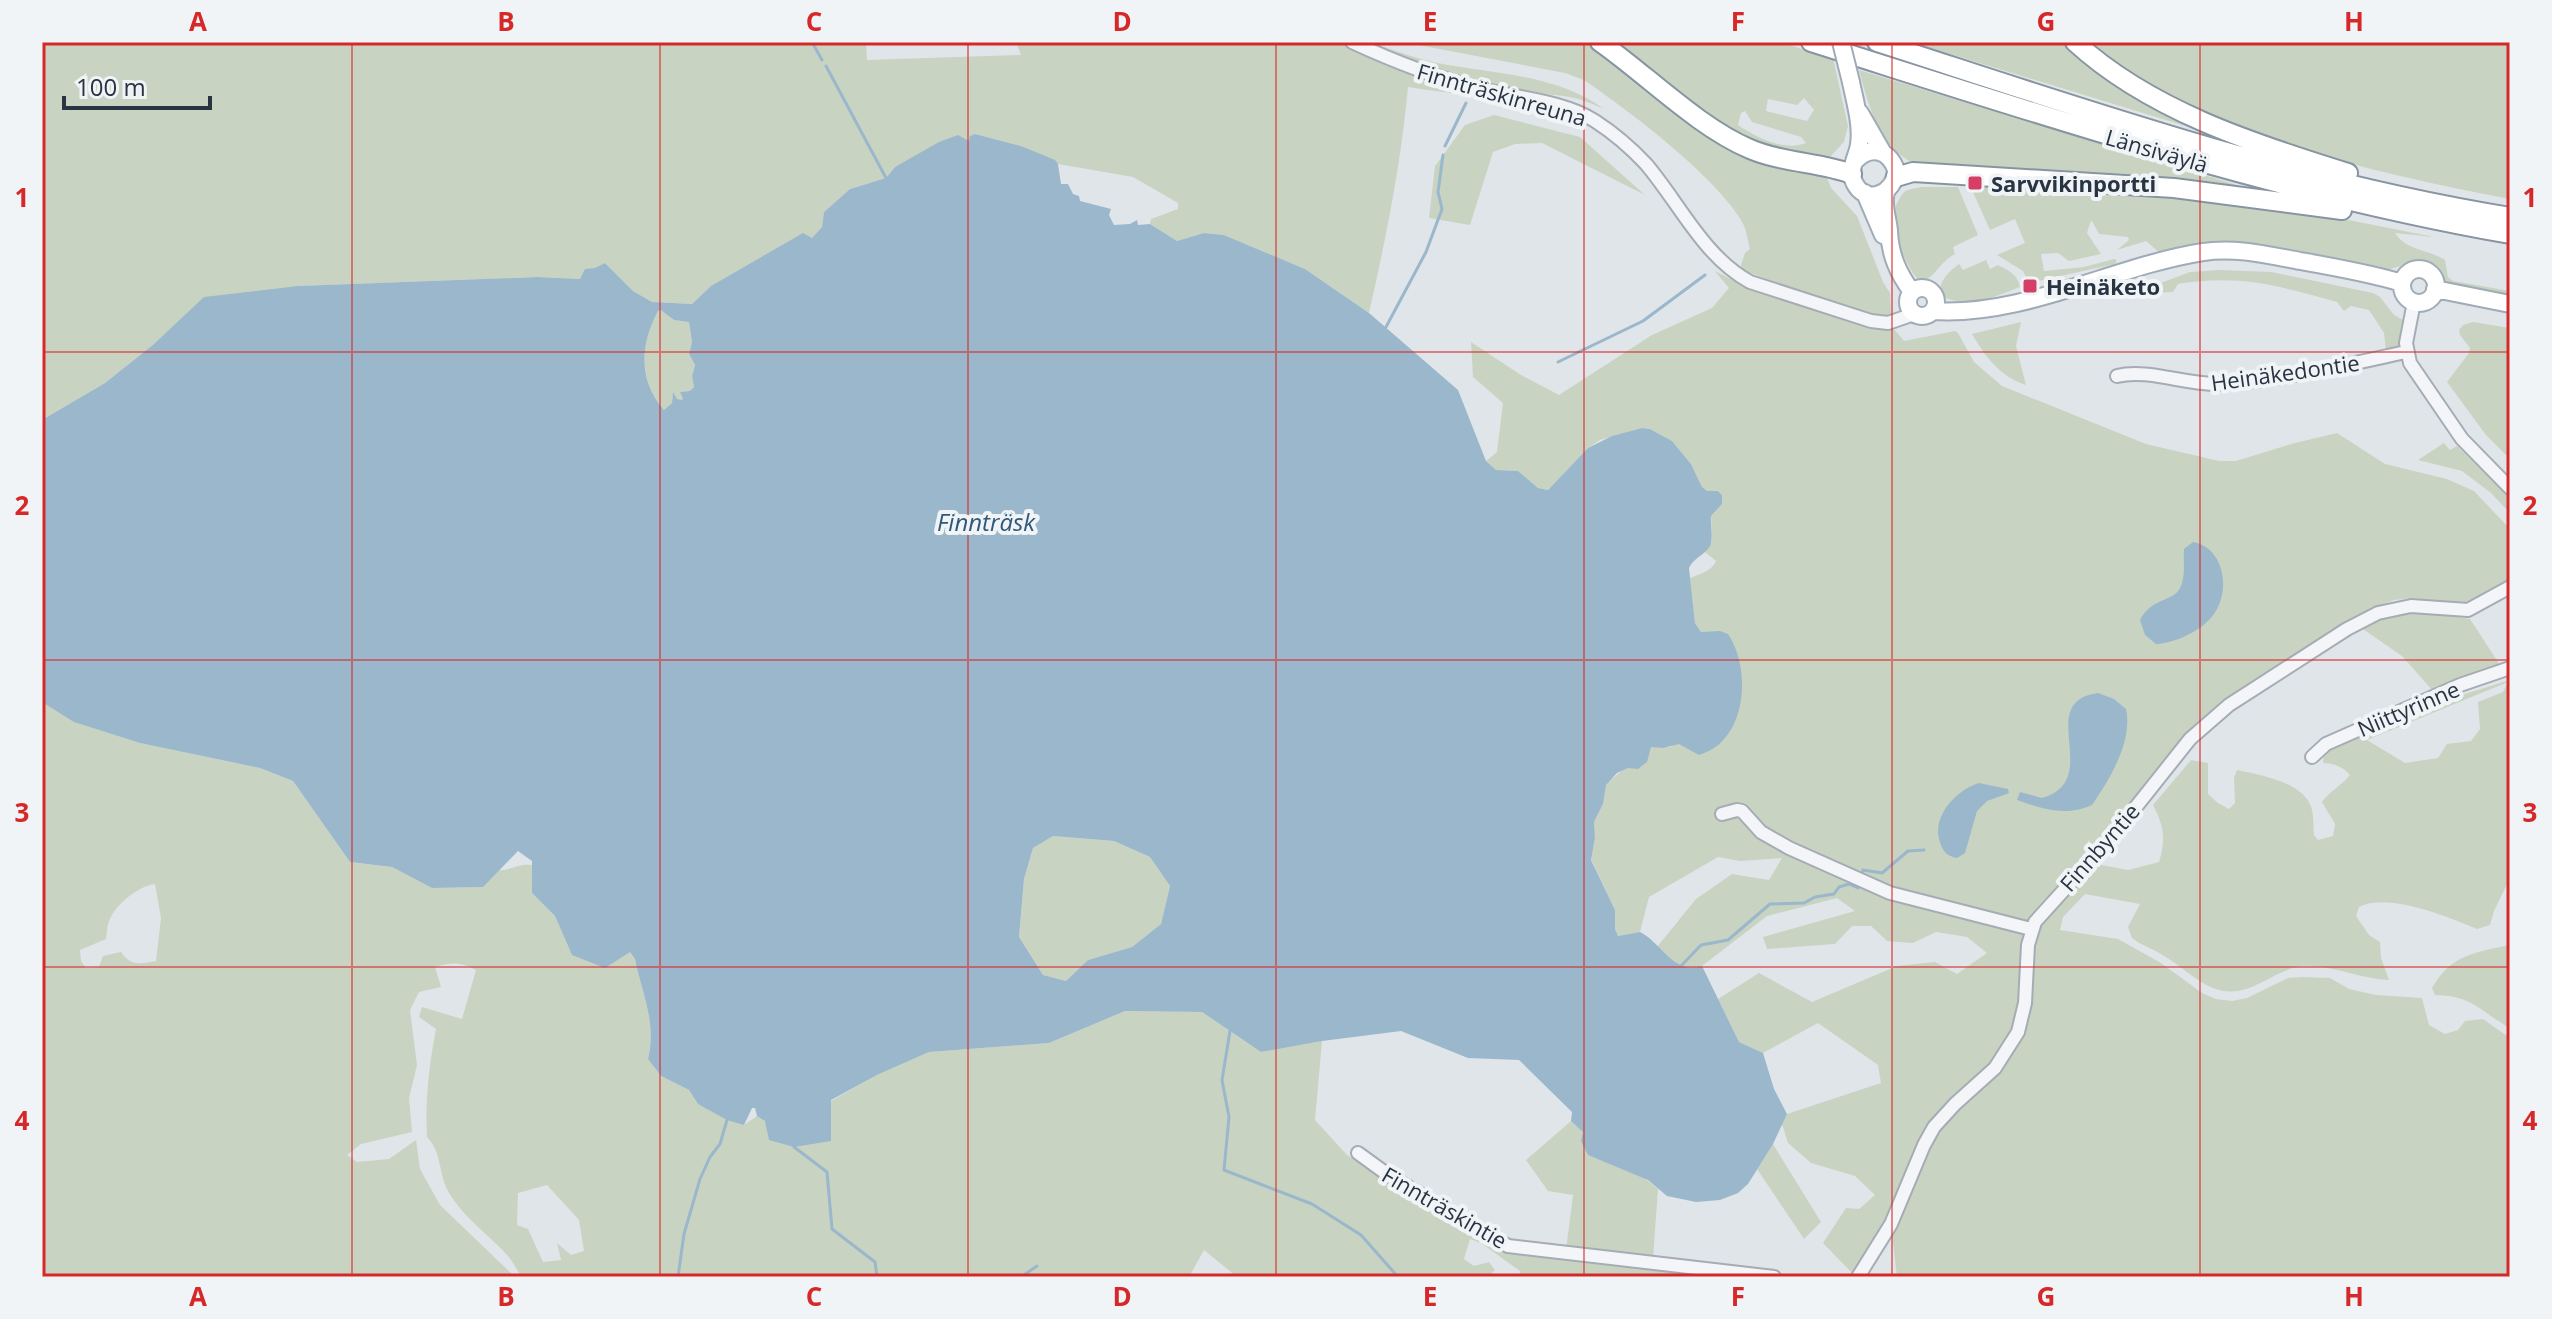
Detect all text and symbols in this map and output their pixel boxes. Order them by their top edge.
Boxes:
text: A [189,3,207,39]
text: B [497,3,515,39]
text: C [806,3,822,39]
text: D [1112,3,1132,39]
text: E [1423,3,1437,39]
text: F [1731,3,1745,39]
text: G [2037,3,2055,39]
text: H [2344,3,2364,39]
street label: Finnträskinreuna [1414,56,1590,132]
scale bar [64,60,210,110]
text: 100 m [76,70,146,103]
street label: Länsiväylä [2102,121,2212,179]
place label: Sarvvikinportti [1991,168,2156,198]
marker: Sarvvikinportti [1966,174,1984,192]
text: 1 [15,179,29,215]
text: 1 [2523,179,2537,215]
place label: Heinäketo [2046,271,2160,301]
marker: Heinäketo [2021,277,2039,295]
street label: Heinäkedontie [2209,347,2361,397]
text: 2 [15,487,30,523]
text: 2 [2523,487,2538,523]
water label: Finnträsk [937,505,1036,538]
street label: Niittyrinne [2352,673,2464,743]
text: 3 [15,794,29,830]
text: 3 [2523,794,2537,830]
street label: Finnbyntie [2052,797,2146,897]
text: 4 [15,1102,30,1138]
text: 4 [2523,1102,2538,1138]
street label: Finnträskintie [1377,1159,1513,1255]
text: A [189,1278,207,1314]
text: B [497,1278,515,1314]
text: C [806,1278,822,1314]
text: D [1112,1278,1132,1314]
text: E [1423,1278,1437,1314]
text: F [1731,1278,1745,1314]
text: G [2037,1278,2055,1314]
text: H [2344,1278,2364,1314]

